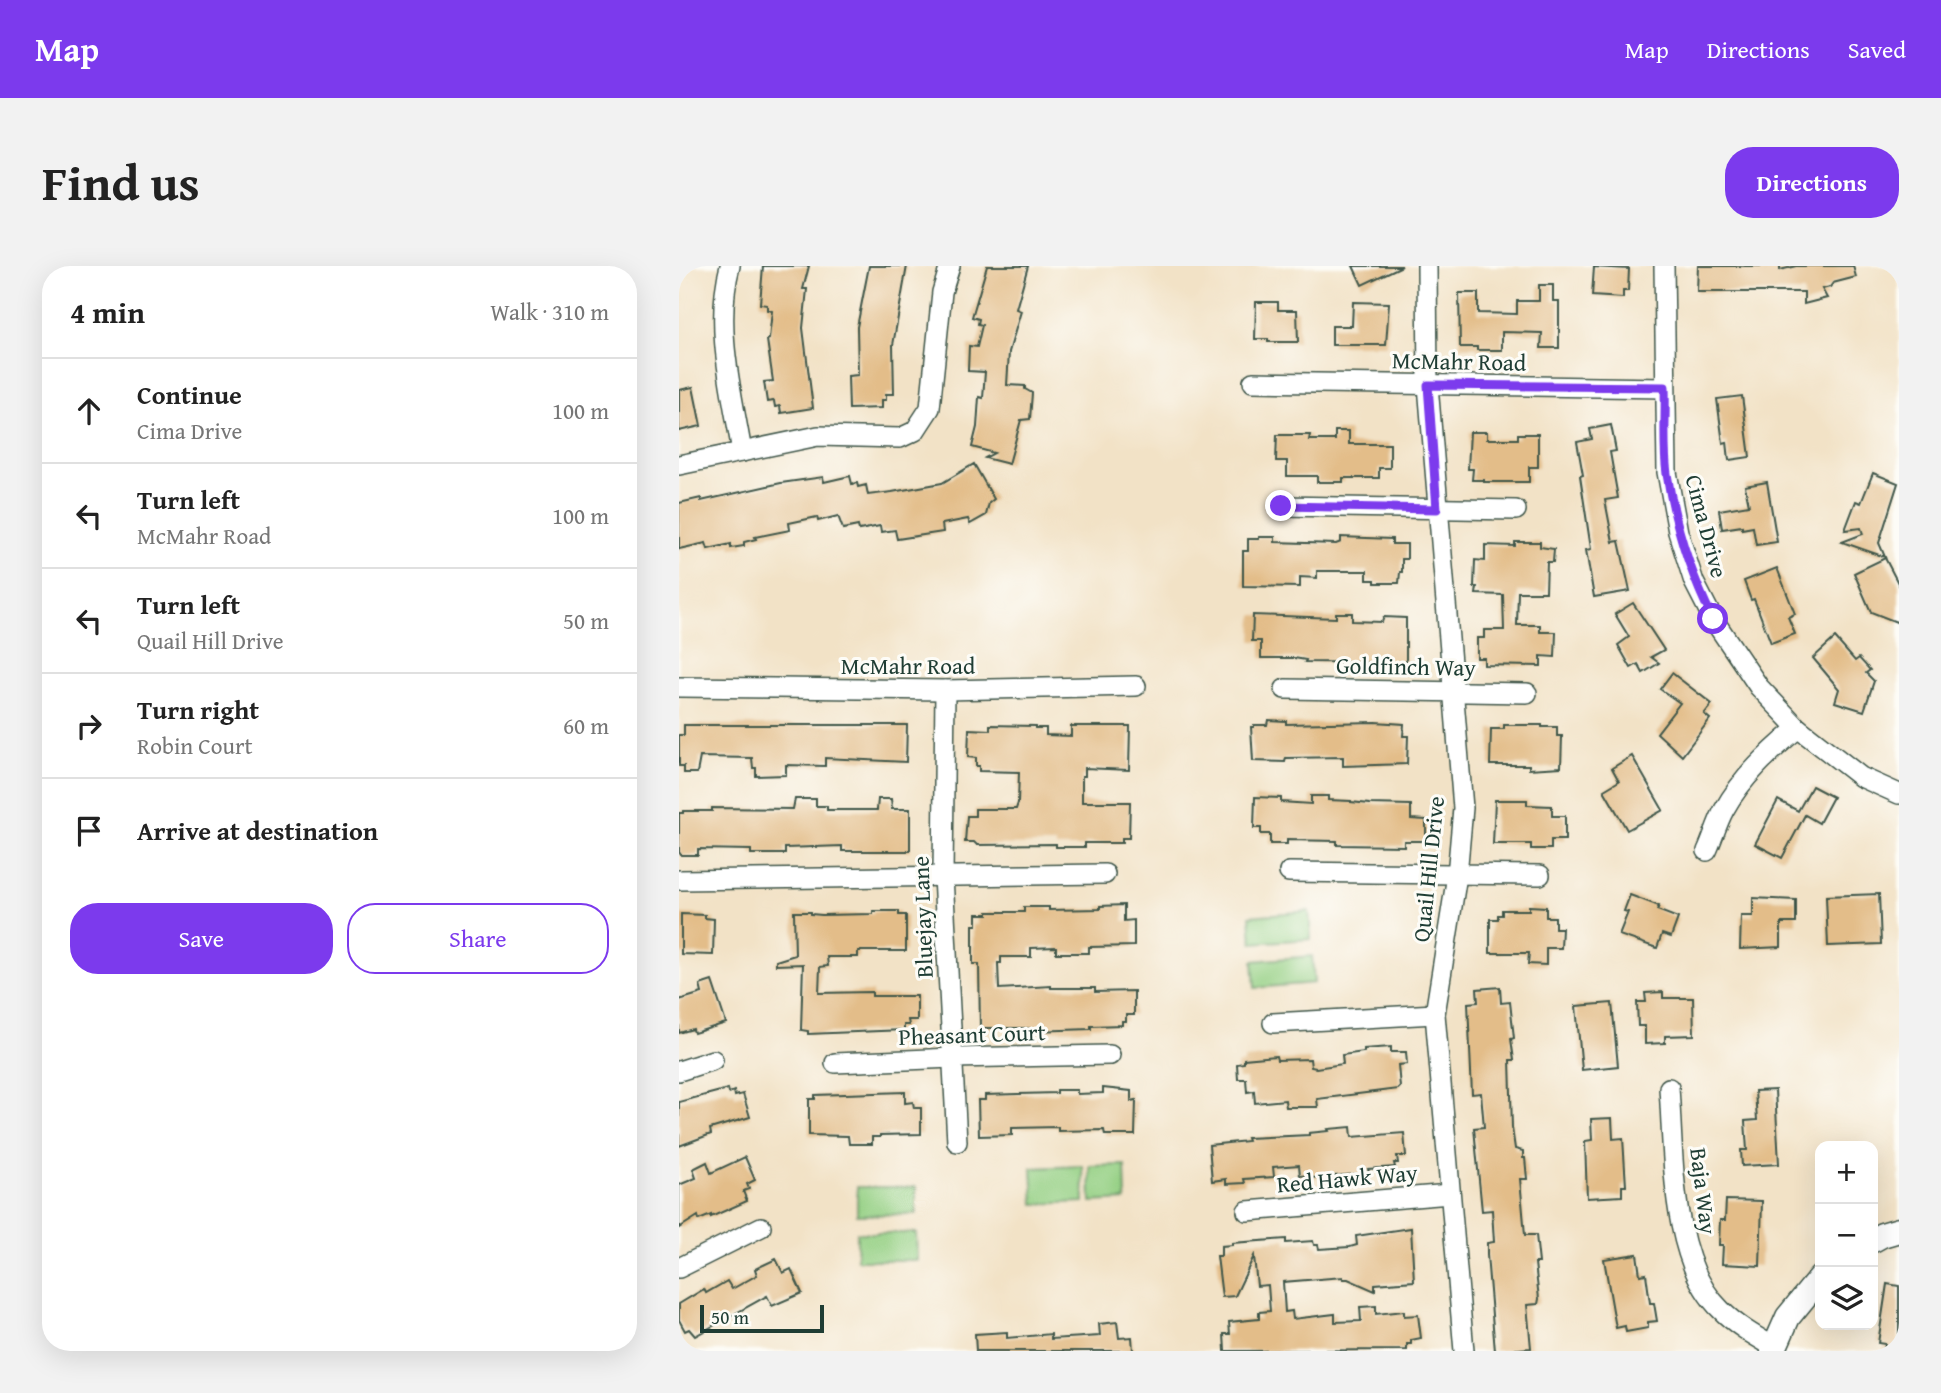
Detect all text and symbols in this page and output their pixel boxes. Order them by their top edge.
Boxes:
text: Map [35,25,99,73]
text: Map [1625,32,1669,67]
text: Directions [1707,32,1810,67]
text: Saved [1848,32,1906,67]
text: Find us [42,146,200,218]
button: Directions [1725,147,1899,218]
text: 4 min [70,290,145,334]
text: Walk · 310 m [490,295,609,328]
street label: McMahr Road [1392,343,1527,379]
text: Continue [137,375,242,414]
icon: ahead [70,392,108,430]
text: 100 m [552,394,609,427]
text: Cima Drive [137,414,242,447]
street label: Cima Drive [1677,471,1737,581]
text: Turn left [137,480,240,519]
route end [1265,490,1296,521]
icon: left [70,497,108,535]
text: 100 m [552,499,609,532]
text: McMahr Road [137,519,271,552]
text: Turn left [137,585,240,624]
icon: left [70,602,108,640]
route start [1697,603,1728,634]
text: 50 m [563,604,609,637]
text: Quail Hill Drive [137,624,284,657]
street label: Goldfinch Way [1336,648,1477,684]
street label: McMahr Road [841,649,976,682]
text: Turn right [137,690,259,729]
icon: right [70,707,108,745]
text: 60 m [563,709,609,742]
text: Robin Court [137,729,253,762]
street label: Quail Hill Drive [1404,794,1452,944]
text: Arrive at destination [137,811,378,850]
icon: arrive [70,812,108,850]
street label: Bluejay Lane [903,855,941,979]
button: Save [70,903,333,974]
button: Share [347,903,609,974]
street label: Pheasant Court [898,1015,1046,1053]
map controls [1815,1141,1878,1330]
button: + [1815,1141,1878,1204]
street label: Baja Way [1682,1146,1726,1237]
street label: Red Hawk Way [1275,1155,1419,1201]
button: − [1815,1204,1878,1267]
button: layers [1815,1267,1878,1330]
scale bar [700,1302,824,1334]
text: 50 m [711,1303,749,1331]

